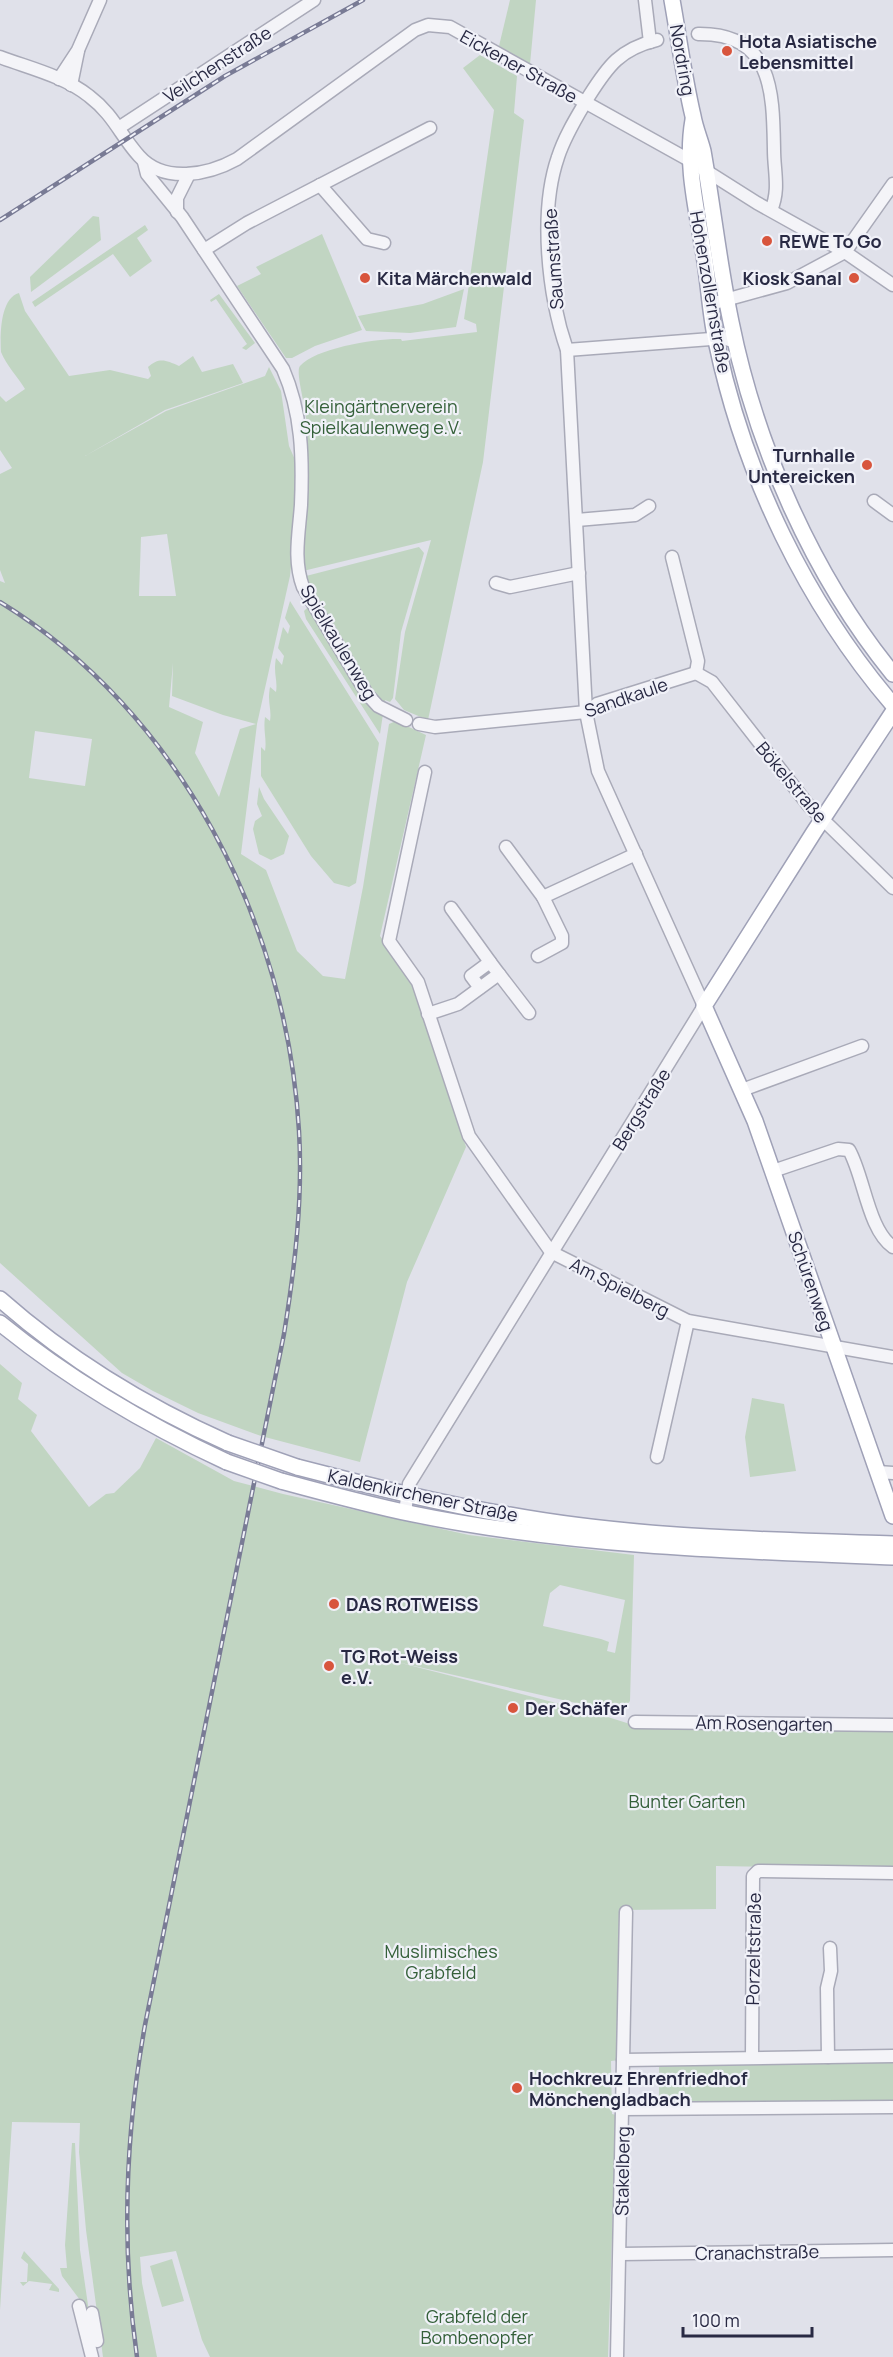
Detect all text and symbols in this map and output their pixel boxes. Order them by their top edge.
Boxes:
street label: Veilchenstraße [158,20,276,108]
street label: Nordring [665,22,701,98]
street label: Eickener Straße [456,24,582,108]
place label: Hota Asiatische Lebensmittel [739,29,877,74]
marker: Hota Asiatische Lebensmittel [720,44,734,58]
street label: Saumstraße [538,208,568,310]
street label: Hohenzollernstraße [685,209,737,375]
place label: REWE To Go [779,229,882,253]
marker: REWE To Go [760,234,774,248]
place label: Kita Märchenwald [377,266,532,290]
place label: Kiosk Sanal [742,266,842,290]
marker: Kita Märchenwald [358,271,372,285]
marker: Kiosk Sanal [847,271,861,285]
park label: Kleingärtnerverein Spielkaulenweg e.V. [300,394,462,439]
place label: Turnhalle Untereicken [748,443,855,488]
marker: Turnhalle Untereicken [860,458,874,472]
street label: Spielkaulenweg [295,580,383,704]
street label: Sandkaule [581,672,671,722]
street label: Bökelstraße [751,736,833,828]
street label: Bergstraße [606,1063,676,1155]
street label: Schürenweg [783,1228,839,1334]
street label: Am Spielberg [566,1252,674,1322]
street label: Kaldenkirchener Straße [326,1463,520,1527]
place label: DAS ROTWEISS [346,1592,479,1616]
marker: DAS ROTWEISS [327,1597,341,1611]
place label: TG Rot-Weiss e.V. [341,1644,458,1689]
marker: TG Rot-Weiss e.V. [322,1659,336,1673]
place label: Der Schäfer [525,1696,628,1720]
marker: Der Schäfer [506,1701,520,1715]
street label: Am Rosengarten [695,1710,833,1736]
park label: Bunter Garten [629,1789,745,1813]
street label: Porzeltstraße [740,1892,766,2006]
park label: Muslimisches Grabfeld [384,1939,498,1984]
place label: Hochkreuz Ehrenfriedhof Mönchengladbach [529,2066,748,2111]
marker: Hochkreuz Ehrenfriedhof Mönchengladbach [510,2081,524,2095]
street label: Stakelberg [609,2126,635,2216]
street label: Cranachstraße [695,2239,819,2265]
scale bar [683,2300,812,2338]
park label: Grabfeld der Bombenopfer [421,2304,534,2349]
text: 100 m [692,2308,740,2332]

